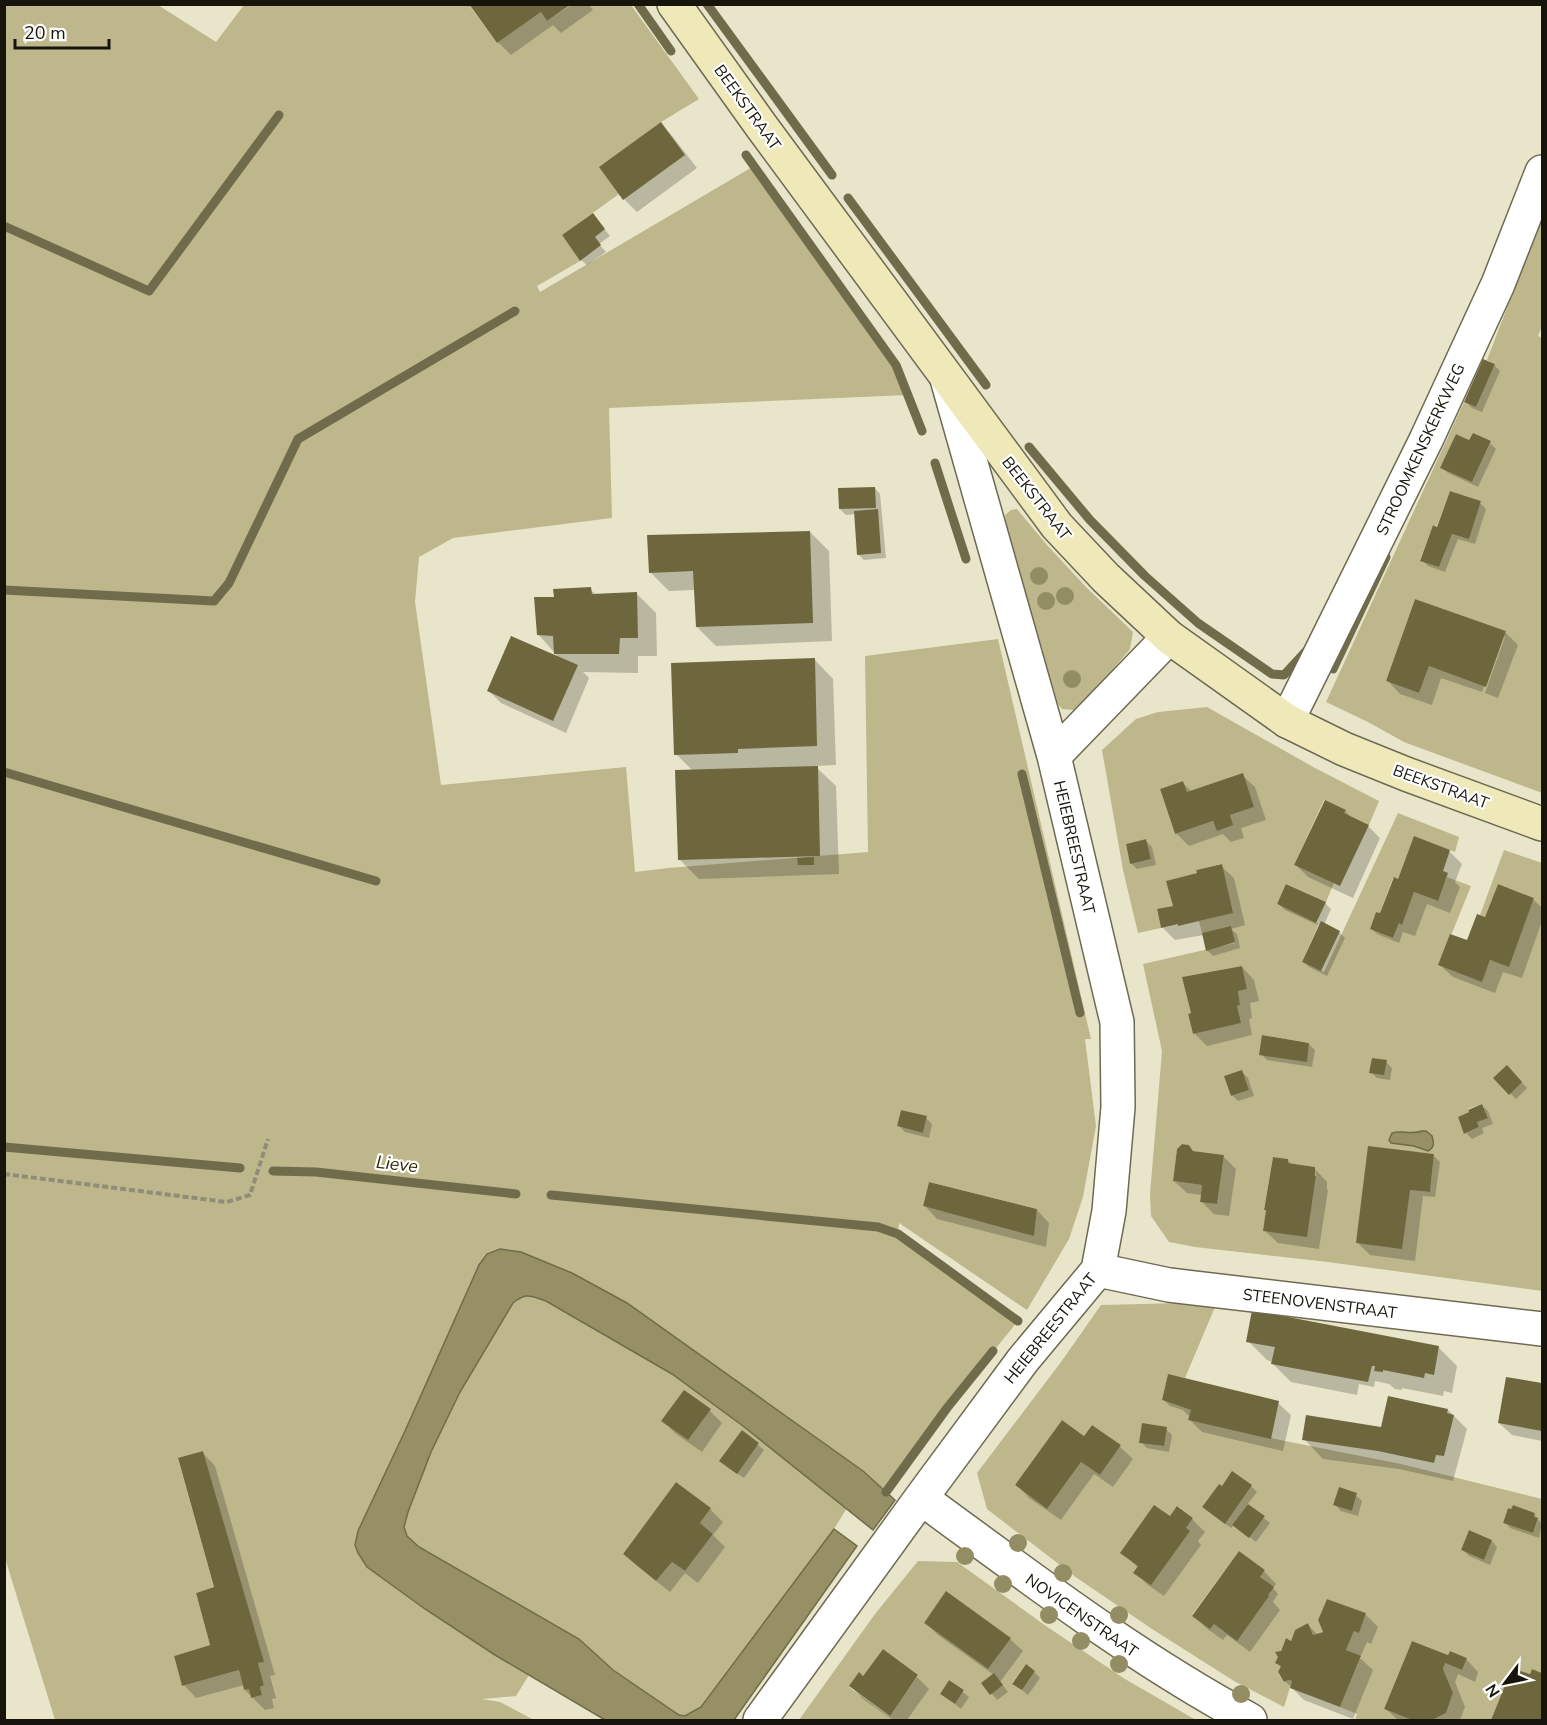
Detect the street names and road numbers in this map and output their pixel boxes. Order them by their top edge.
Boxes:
street label: BEEKSTRAAT [709,60,786,155]
street label: STROOMKENSKERKWEG [1371,360,1470,539]
street label: BEEKSTRAAT [997,452,1076,545]
street label: BEEKSTRAAT [1390,759,1492,815]
street label: HEIEBREESTRAAT [1048,778,1100,917]
street label: HEIEBREESTRAAT [999,1268,1102,1389]
street label: STEENOVENSTRAAT [1241,1284,1399,1324]
street label: NOVICENSTRAAT [1021,1569,1142,1663]

